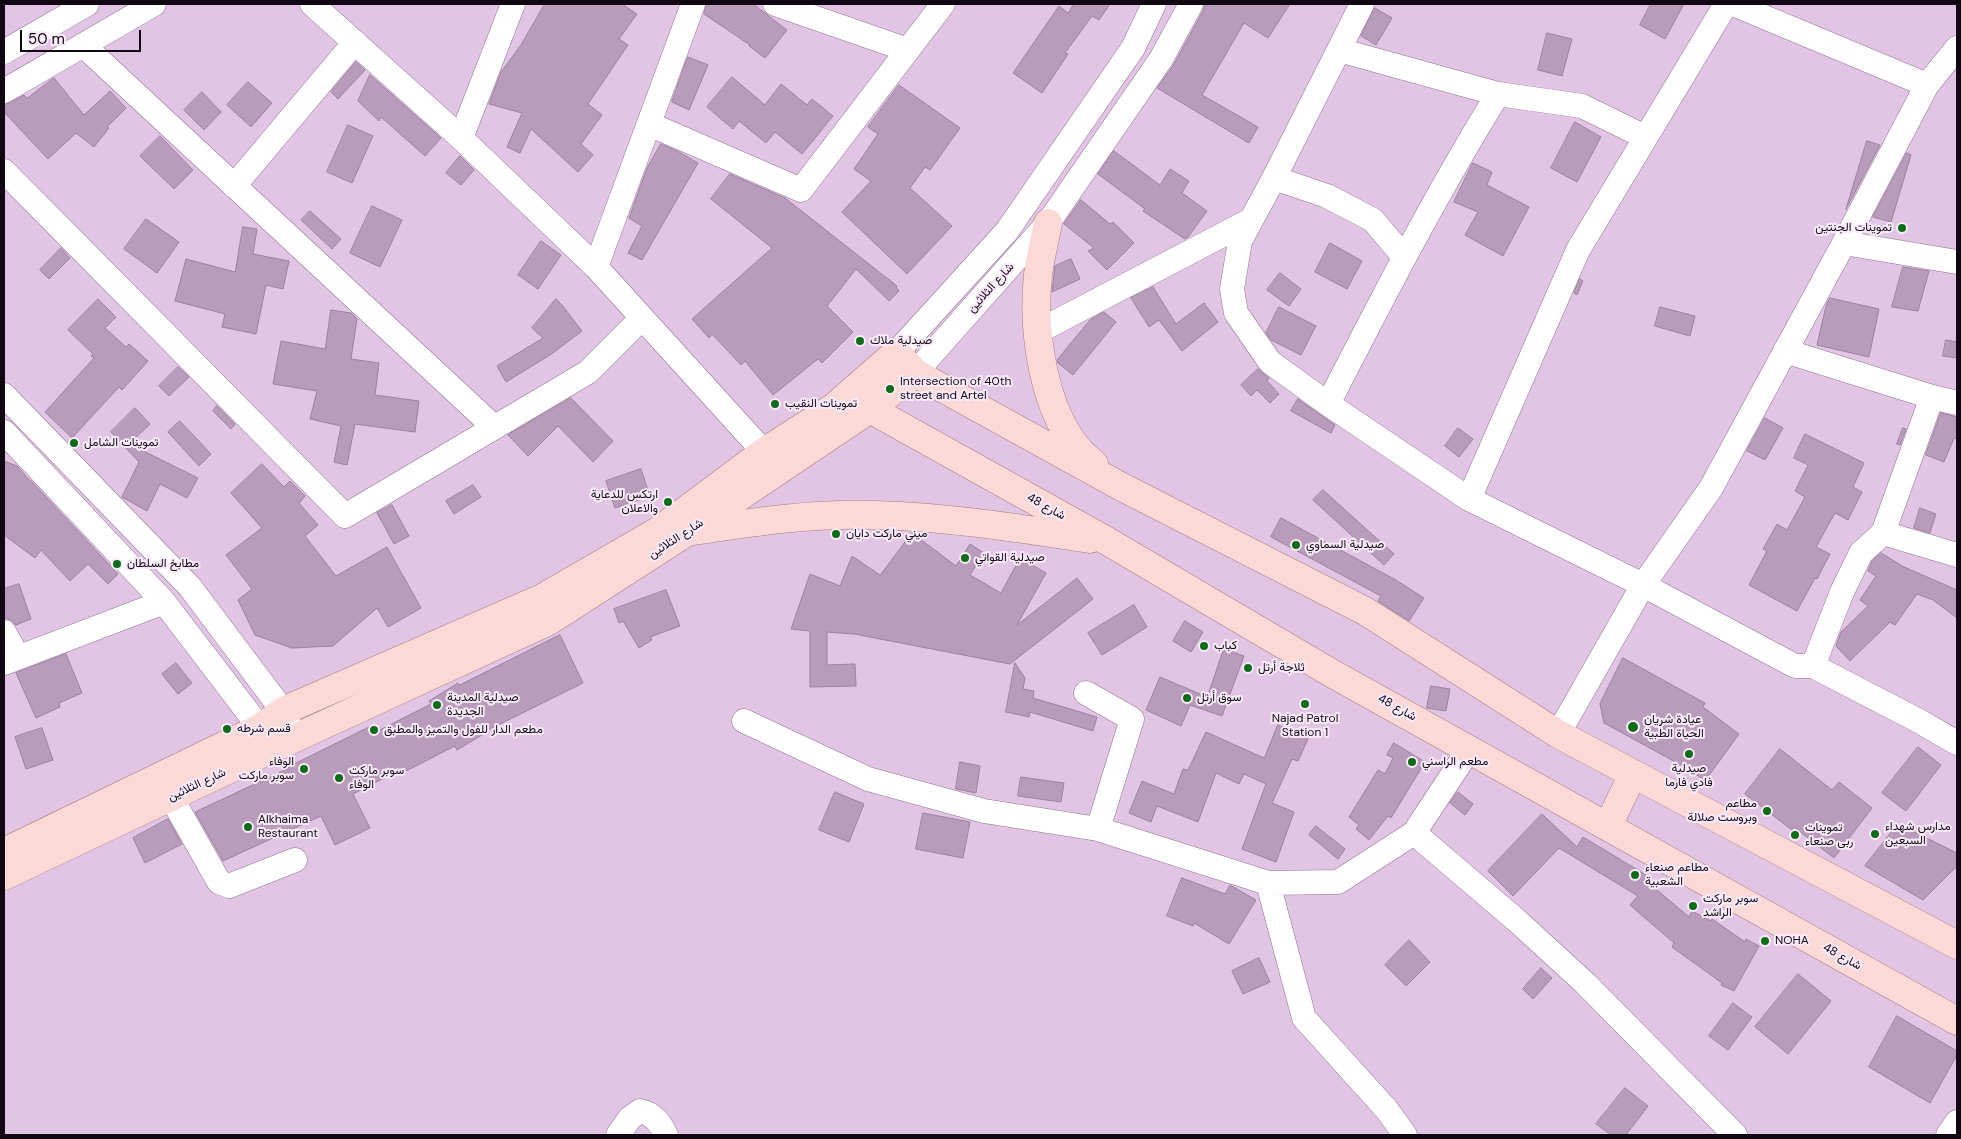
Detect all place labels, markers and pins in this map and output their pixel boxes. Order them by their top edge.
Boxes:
place label: تموينات الجنتين [1815,221,1892,235]
marker: تموينات الجنتين [1896,222,1908,234]
place label: صيدلية ملاك [870,334,932,348]
marker: صيدلية ملاك [854,335,866,347]
place label: Intersection of 40th street and Artel [900,375,1011,403]
marker: Intersection of 40th street and Artel [884,383,896,395]
place label: تموينات النقيب [785,397,857,411]
marker: تموينات النقيب [769,398,781,410]
place label: تموينات الشامل [84,436,158,450]
marker: تموينات الشامل [68,437,80,449]
place label: ارتكس للدعاية والاعلان [591,488,658,516]
marker: ارتكس للدعاية والاعلان [662,496,674,508]
place label: ميني ماركت دايان [846,527,928,541]
marker: ميني ماركت دايان [830,528,842,540]
place label: صيدلية السماوي [1306,538,1384,552]
marker: صيدلية السماوي [1290,539,1302,551]
place label: صيدلية القواتي [975,551,1045,565]
marker: صيدلية القواتي [959,552,971,564]
place label: مطابخ السلطان [127,557,199,571]
marker: مطابخ السلطان [111,558,123,570]
place label: كباب [1214,639,1237,653]
marker: كباب [1198,640,1210,652]
place label: ثلاجة أرتل [1258,661,1305,675]
marker: ثلاجة أرتل [1242,662,1254,674]
place label: صيدلية المدينة الجديدة [447,691,519,719]
place label: سوق أرتل [1197,691,1241,705]
marker: سوق أرتل [1181,692,1193,704]
marker: Najad Patrol Station 1 [1299,698,1311,710]
marker: صيدلية المدينة الجديدة [431,699,443,711]
place label: Najad Patrol Station 1 [1272,712,1338,740]
place label: عيادة شريان الحياة الطبية [1644,713,1704,741]
marker: عيادة شريان الحياة الطبية [1626,720,1640,734]
place label: قسم شرطه [237,722,291,736]
marker: قسم شرطه [221,723,233,735]
place label: مطعم الدار للفول والتميز والمطبق [384,723,543,737]
marker: مطعم الدار للفول والتميز والمطبق [368,724,380,736]
marker: صيدلية فادي فارما [1683,748,1695,760]
place label: الوفاء سوبر ماركت [239,755,294,783]
place label: مطعم الراسني [1422,755,1488,769]
marker: مطعم الراسني [1406,756,1418,768]
place label: صيدلية فادي فارما [1665,762,1713,790]
marker: الوفاء سوبر ماركت [298,763,310,775]
place label: سوبر ماركت الوفاء [349,764,404,792]
marker: سوبر ماركت الوفاء [333,772,345,784]
place label: مطاعم وبروست صلالة [1688,797,1757,825]
marker: مطاعم وبروست صلالة [1761,805,1773,817]
place label: Alkhaima Restaurant [258,813,318,841]
place label: مدارس شهداء السبعين [1885,820,1951,848]
marker: Alkhaima Restaurant [242,821,254,833]
place label: تموينات ربى صنعاء [1805,821,1853,849]
marker: مدارس شهداء السبعين [1869,828,1881,840]
marker: تموينات ربى صنعاء [1789,829,1801,841]
place label: مطاعم صنعاء الشعبية [1645,861,1709,889]
marker: مطاعم صنعاء الشعبية [1629,869,1641,881]
place label: سوبر ماركت الراشد [1703,892,1758,920]
marker: سوبر ماركت الراشد [1687,900,1699,912]
place label: NOHA [1775,934,1809,948]
marker: NOHA [1759,935,1771,947]

